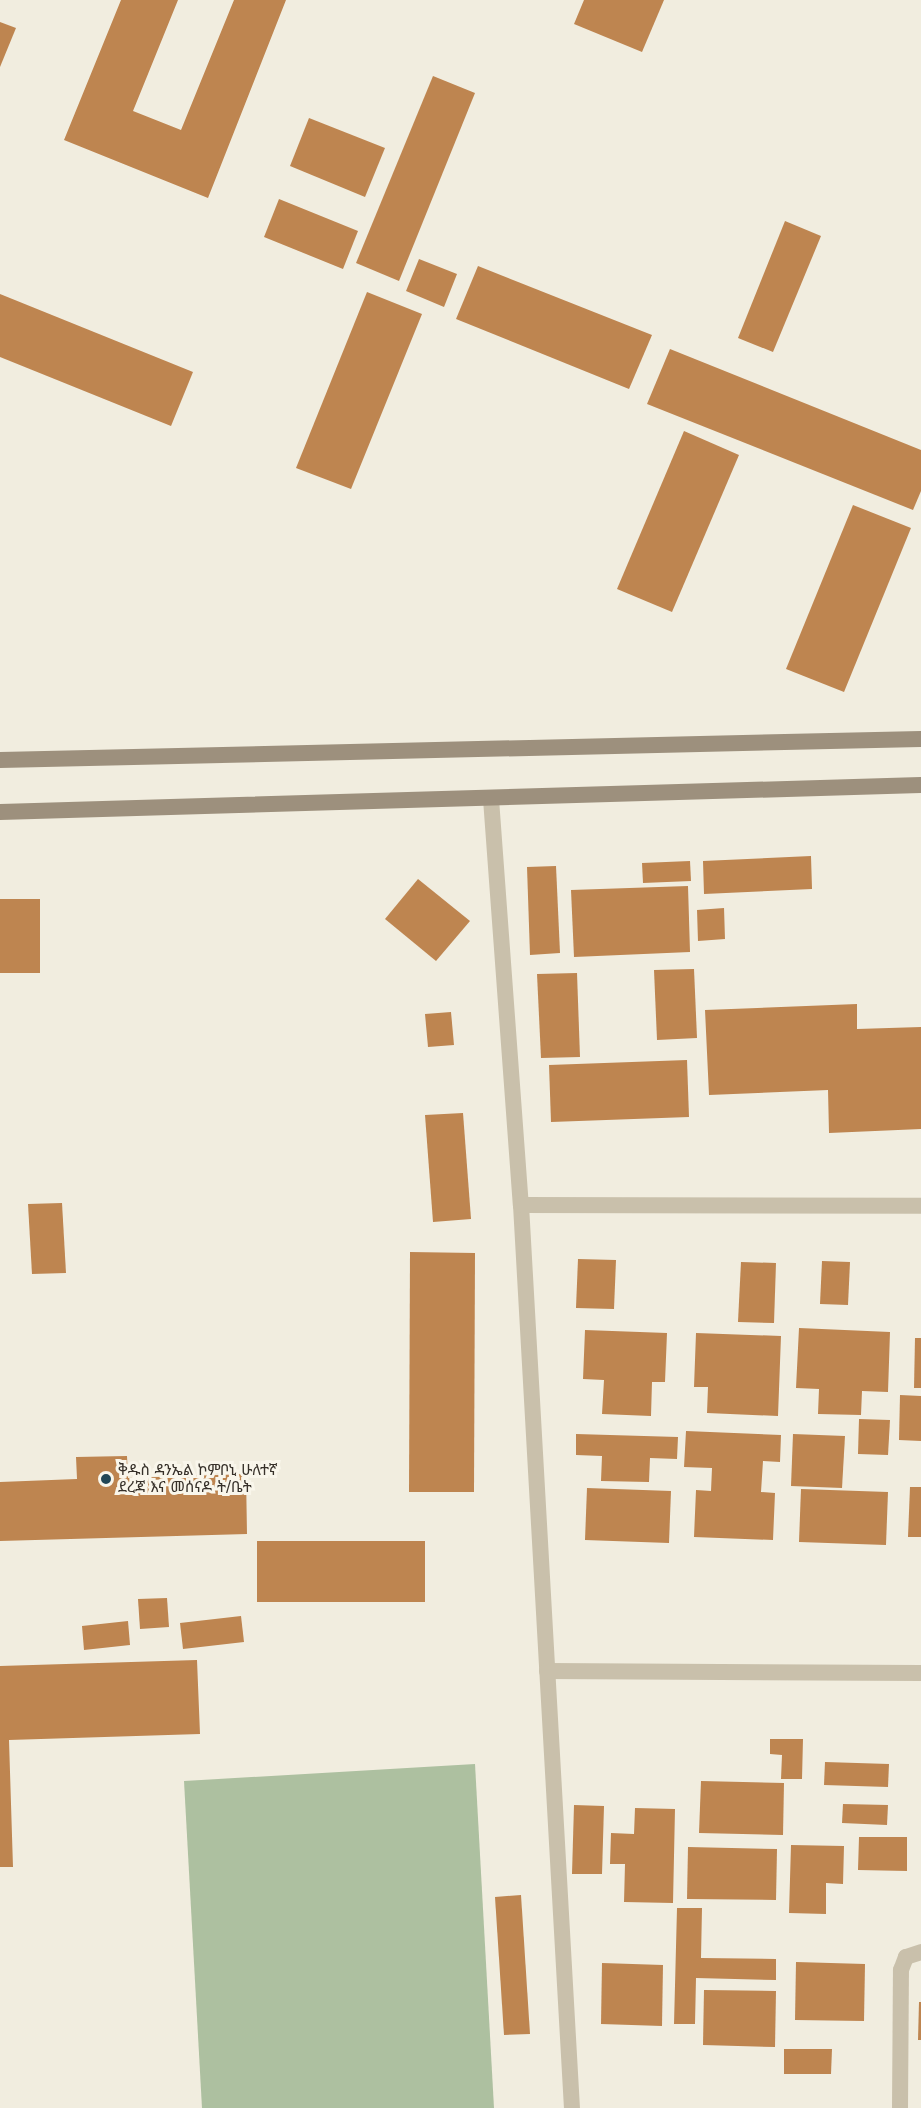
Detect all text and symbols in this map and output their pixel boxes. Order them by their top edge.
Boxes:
place label: ቅዱስ ዳንኤል ኮምቦኒ ሁለተኛ ደረጃ እና መሰናዶ ት/ቤት [118,1461,277,1496]
marker: ቅዱስ ዳንኤል ኮምቦኒ ሁለተኛ ደረጃ እና መሰናዶ ት/ቤት [99,1472,113,1486]

